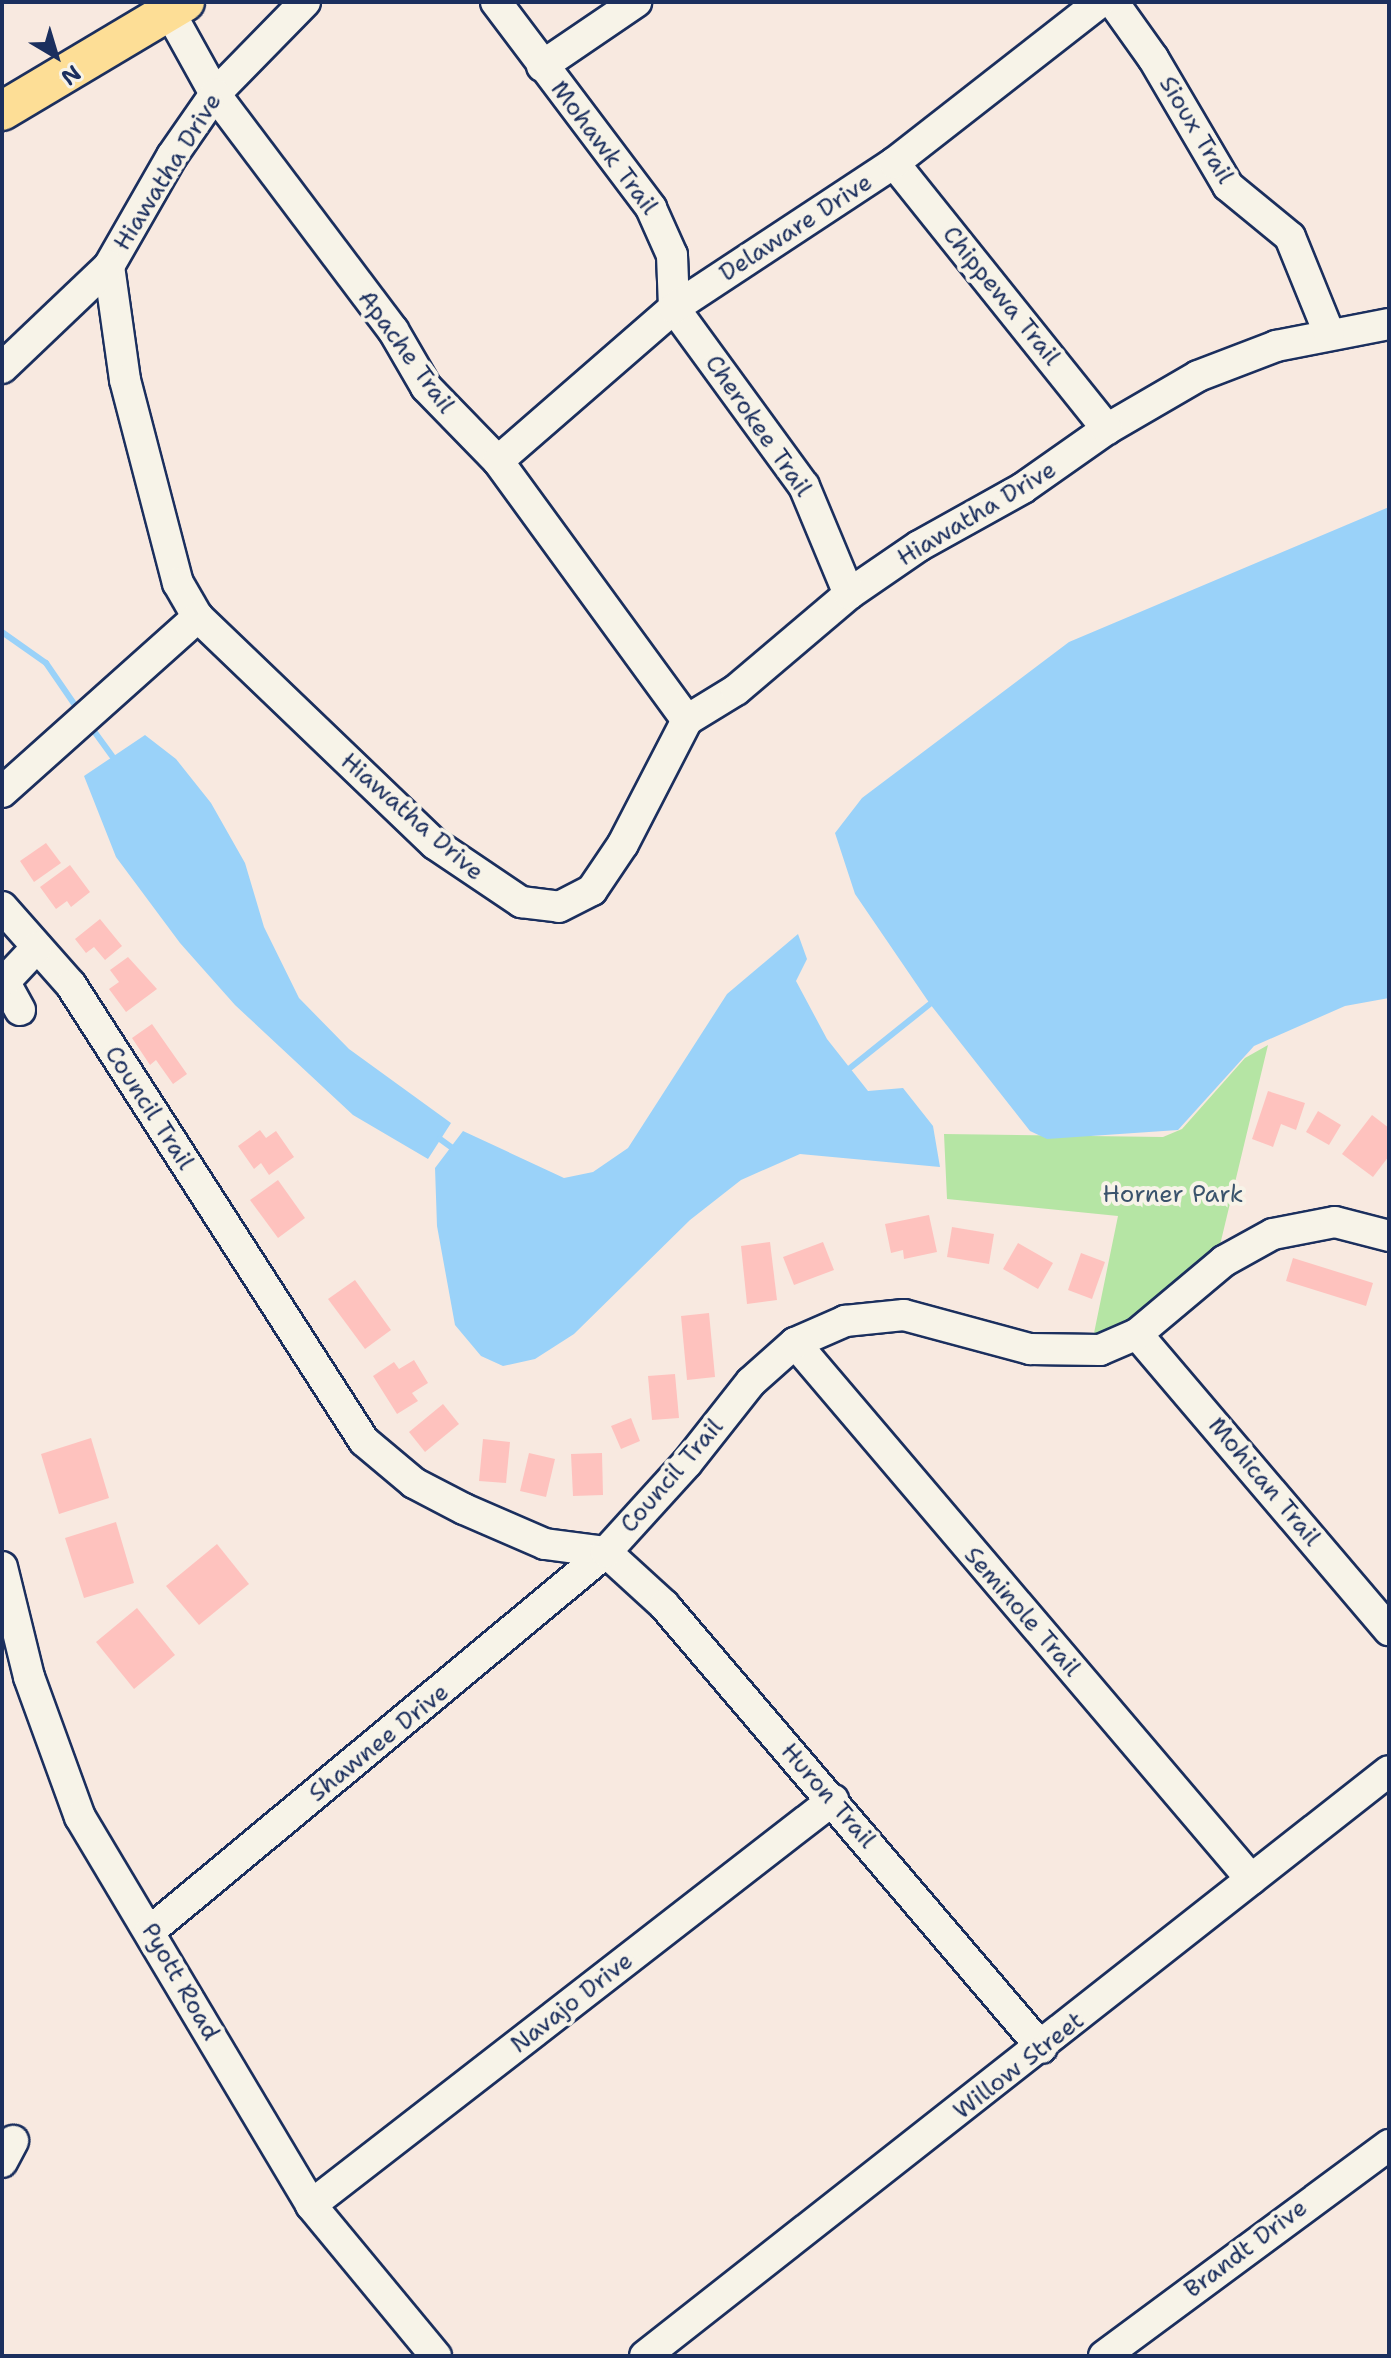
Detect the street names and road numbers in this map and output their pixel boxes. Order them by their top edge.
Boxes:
street label: Sioux Trail [1153,71,1239,189]
street label: Mohawk Trail [544,75,664,221]
street label: Hiawatha Drive [108,88,228,256]
street label: Delaware Drive [714,168,878,288]
street label: Chippewa Trail [936,221,1066,371]
street label: Apache Trail [352,285,460,419]
street label: Cherokee Trail [699,350,817,502]
street label: Hiawatha Drive [892,455,1062,573]
street label: Hiawatha Drive [335,747,489,887]
street label: Council Trail [98,1041,200,1175]
street label: Mohican Trail [1202,1412,1326,1552]
street label: Council Trail [615,1413,729,1539]
street label: Seminole Trail [958,1541,1086,1683]
street label: Shawnee Drive [303,1678,455,1808]
street label: Huron Trail [775,1738,881,1854]
street label: Pyott Road [135,1918,225,2046]
street label: Navajo Drive [505,1946,639,2060]
street label: Willow Street [948,2006,1090,2126]
street label: Brandt Drive [1179,2194,1313,2304]

